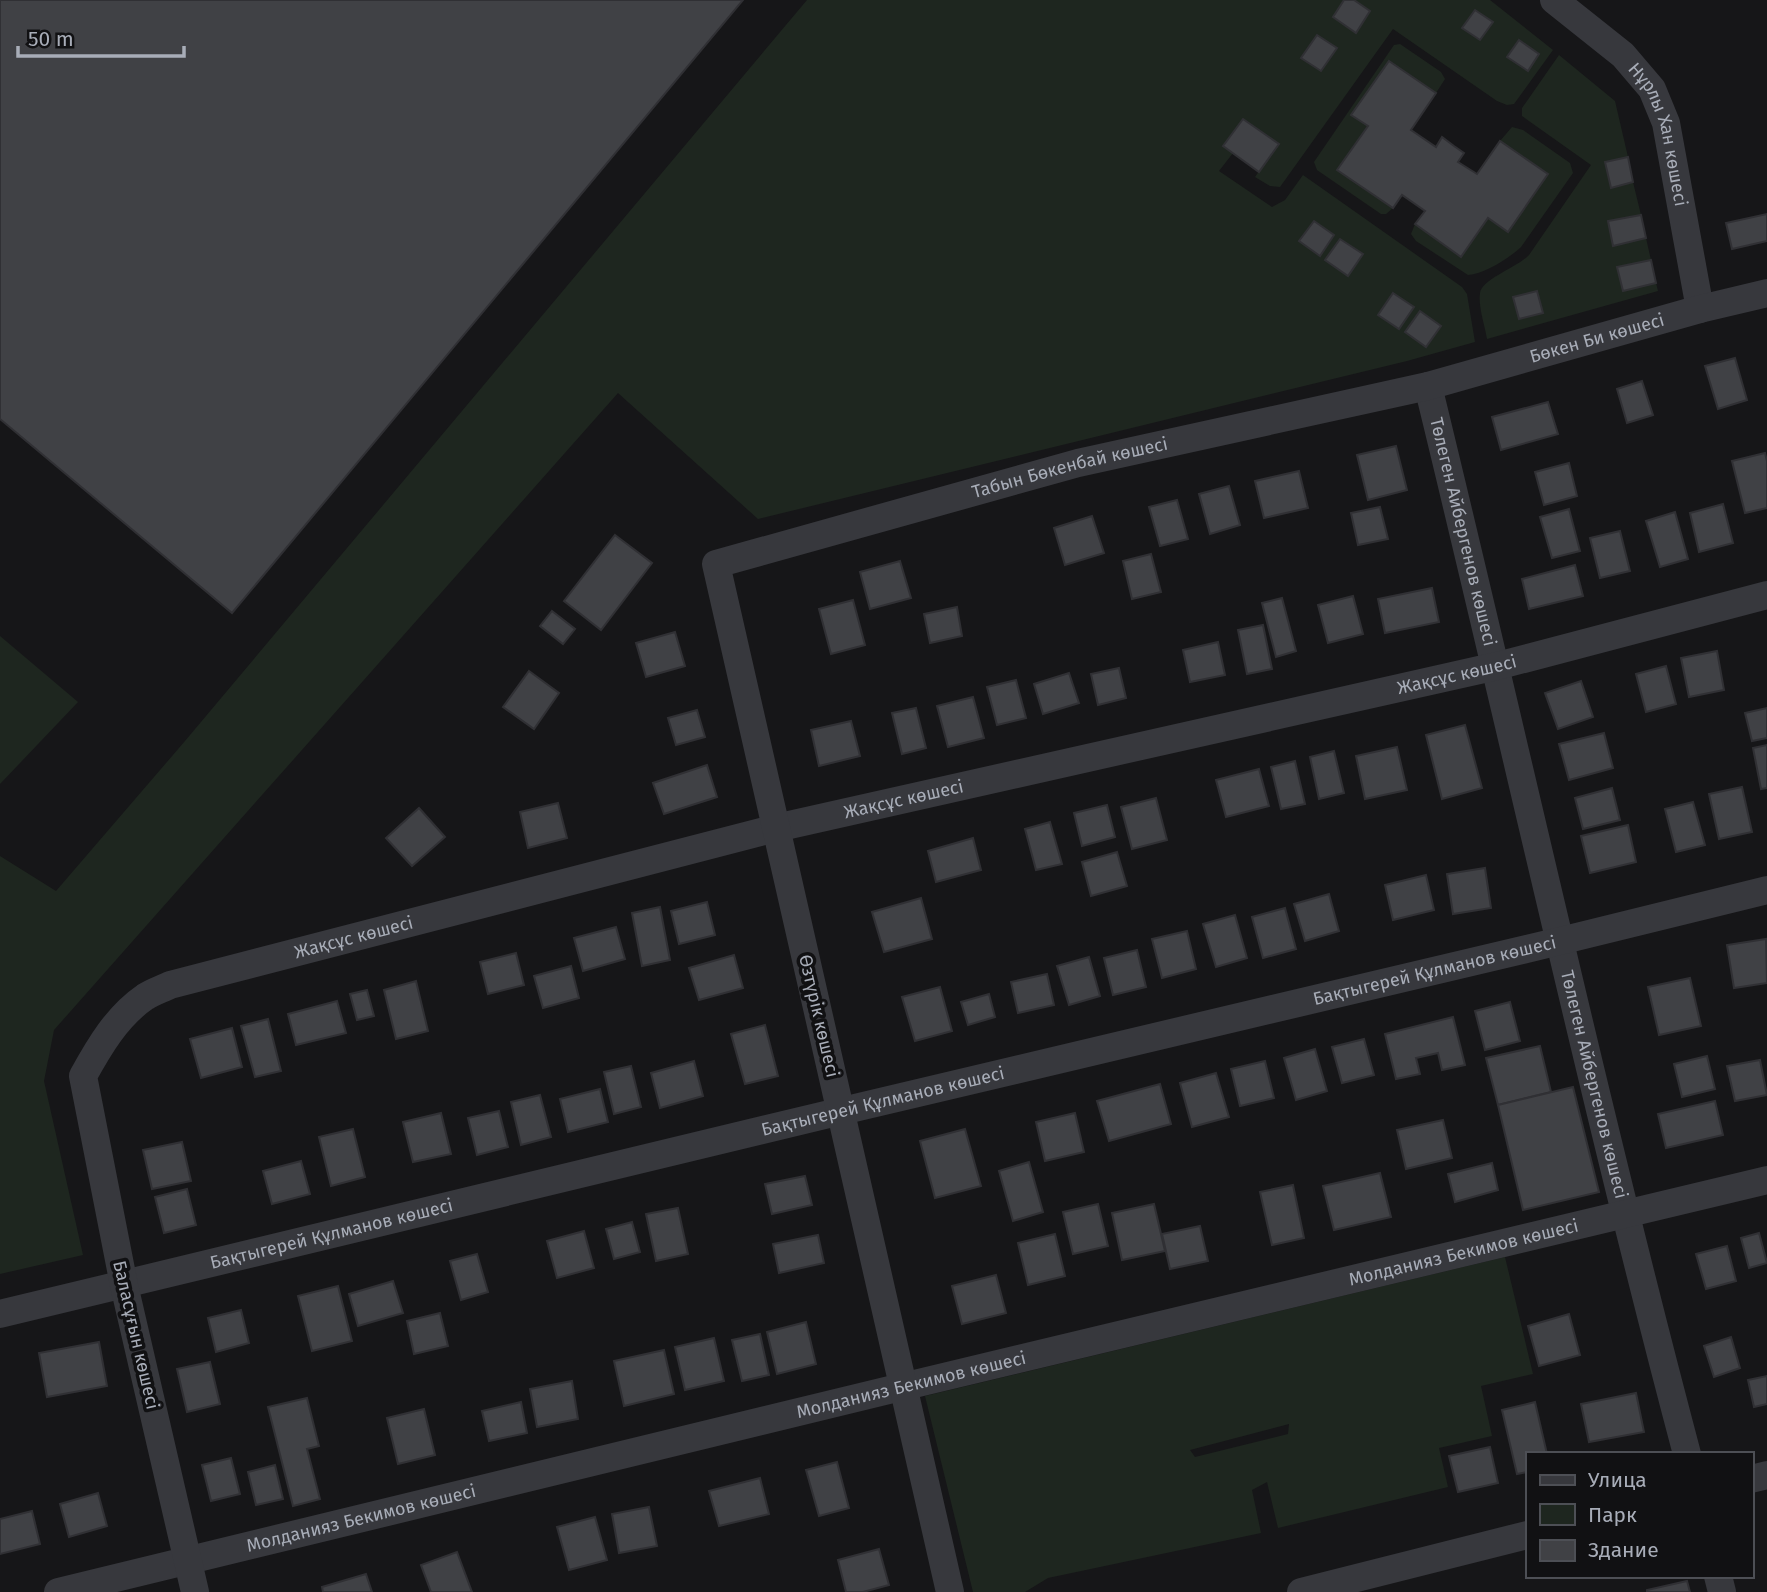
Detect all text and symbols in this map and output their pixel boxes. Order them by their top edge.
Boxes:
scale bar [18,14,184,58]
text: 50 m [28,26,74,52]
street label: Нұрлы Хан көшесі [1623,58,1692,208]
street label: Бөкен Би көшесі [1527,309,1667,368]
street label: Төлеген Айбергенов көшесі [1425,415,1501,648]
street label: Табын Бөкенбай көшесі [969,433,1170,503]
street label: Жақсұс көшесі [1395,650,1519,699]
street label: Жақсұс көшесі [842,775,966,823]
street label: Жақсұс көшесі [292,911,416,963]
street label: Бақтыгерей Құлманов көшесі [1311,931,1558,1010]
street label: Өзтүрік көшесі [794,952,844,1080]
street label: Төлеген Айбергенов көшесі [1556,968,1632,1201]
street label: Бақтыгерей Құлманов көшесі [759,1062,1007,1141]
street label: Бақтыгерей Құлманов көшесі [208,1194,455,1274]
street label: Молданияз Бекимов көшесі [1347,1215,1581,1291]
street label: Баласұғын көшесі [108,1259,164,1411]
street label: Молданияз Бекимов көшесі [794,1347,1028,1423]
legend [1526,1452,1753,1578]
text: Улица [1588,1467,1647,1493]
street label: Молданияз Бекимов көшесі [244,1480,478,1557]
text: Парк [1588,1502,1637,1528]
text: Здание [1588,1537,1659,1563]

